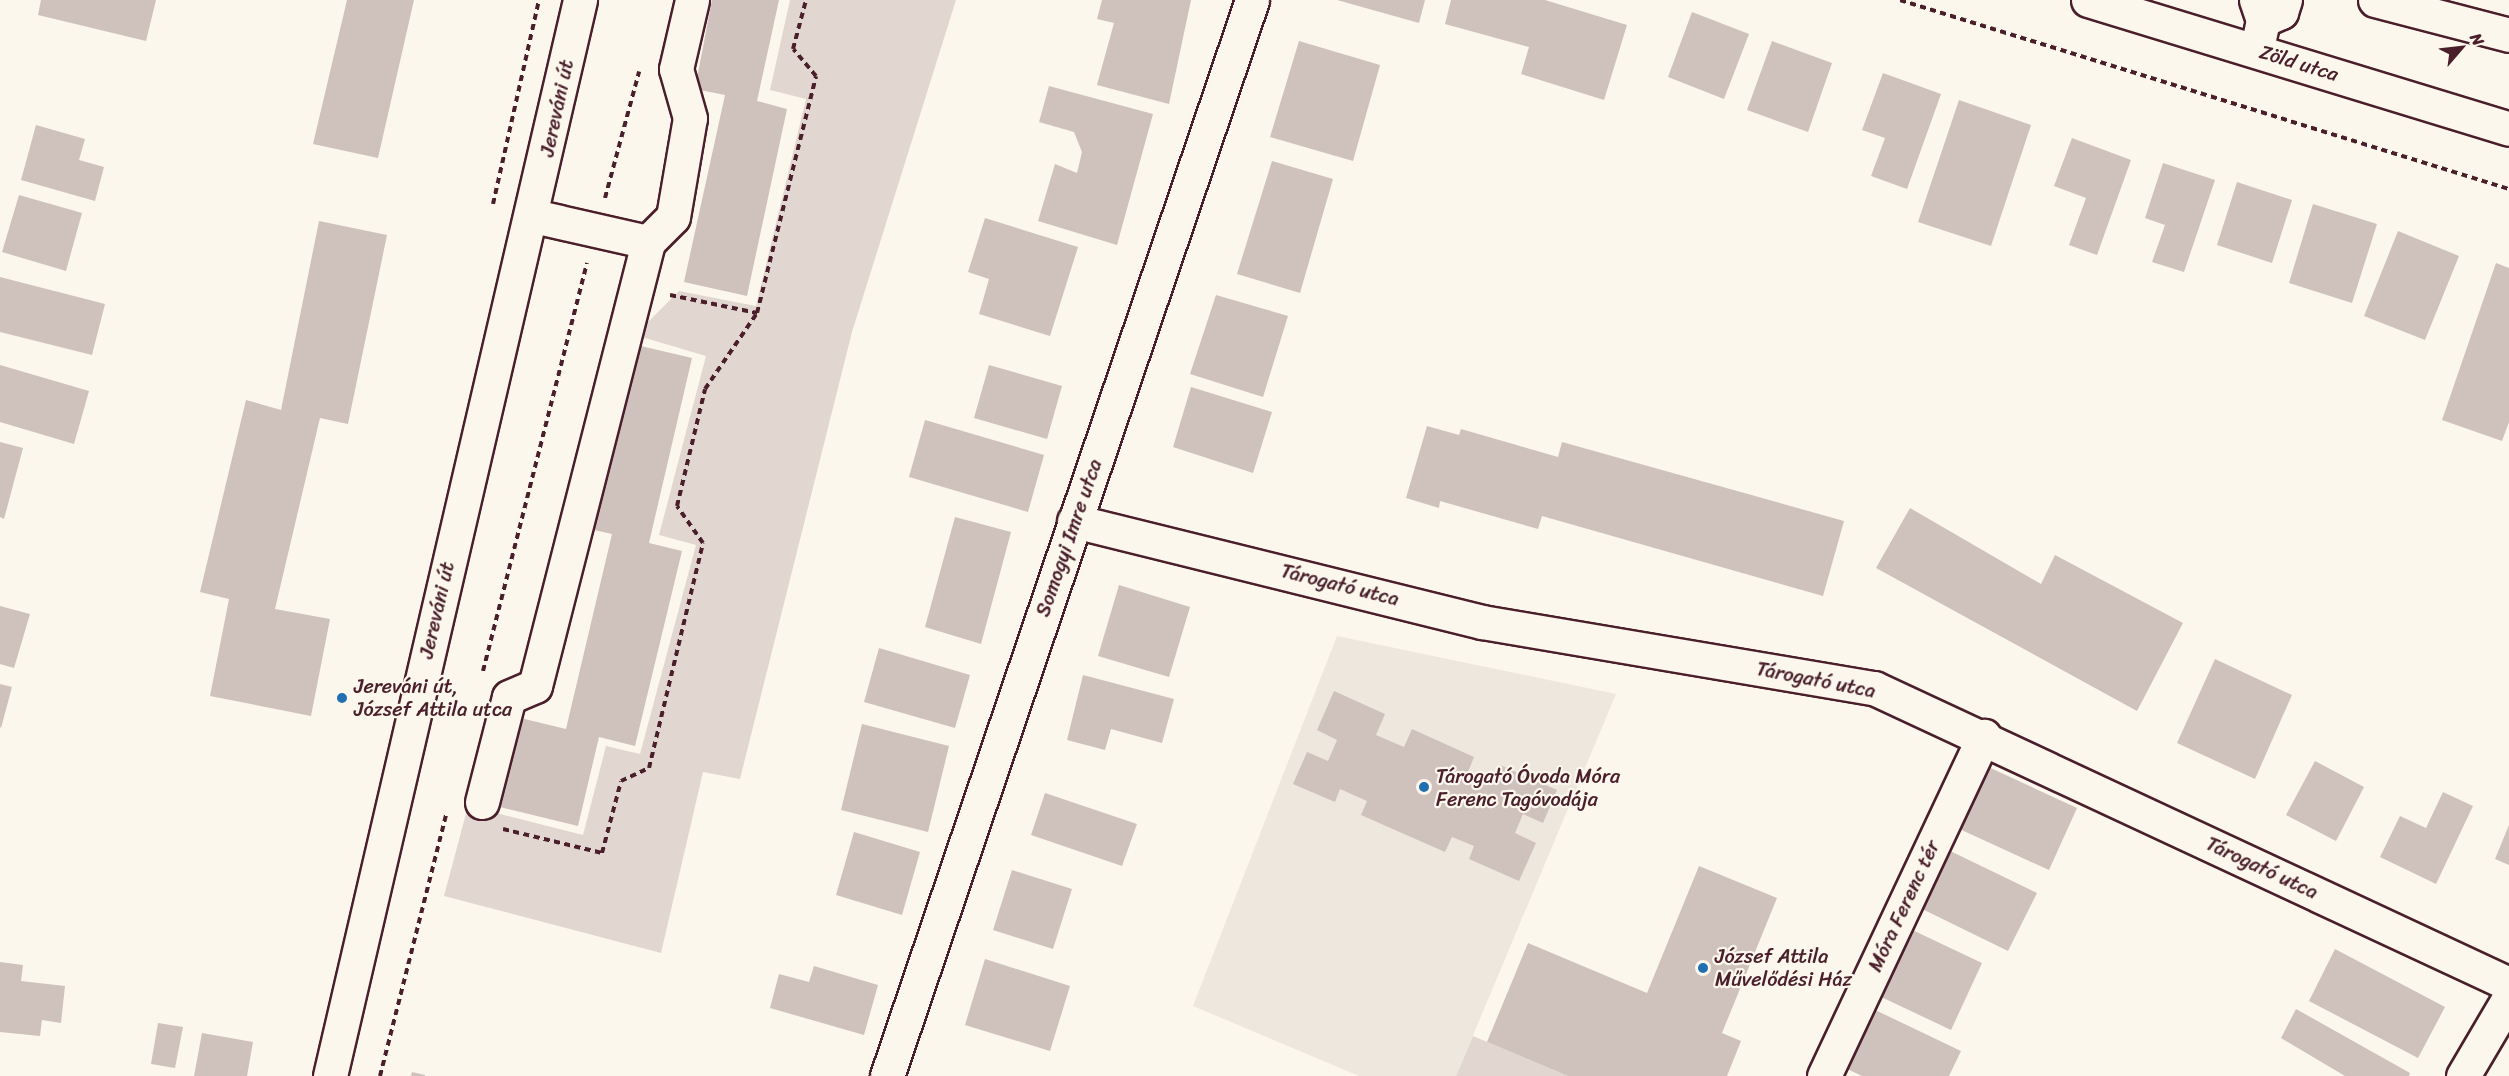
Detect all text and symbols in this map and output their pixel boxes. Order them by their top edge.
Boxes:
north arrow [2431,18,2491,78]
text: N [2462,28,2493,51]
street label: Zöld utca [2256,40,2342,86]
street label: Jereváni út [535,57,579,159]
street label: Somogyi Imre utca [1031,456,1107,620]
street label: Jereváni út [414,559,460,661]
street label: Tárogató utca [1279,559,1401,611]
street label: Tárogató utca [1754,657,1878,703]
place label: Jereváni út, József Attila utca [354,674,512,721]
marker: Jereváni út, József Attila utca [335,691,349,705]
place label: Tárogató Óvoda Móra Ferenc Tagóvodája [1436,764,1620,811]
marker: Tárogató Óvoda Móra Ferenc Tagóvodája [1417,780,1431,794]
street label: Tárogató utca [2202,832,2322,904]
street label: Móra Ferenc tér [1863,836,1945,976]
place label: József Attila Művelődési Ház [1715,945,1852,992]
marker: József Attila Művelődési Ház [1696,961,1710,975]

